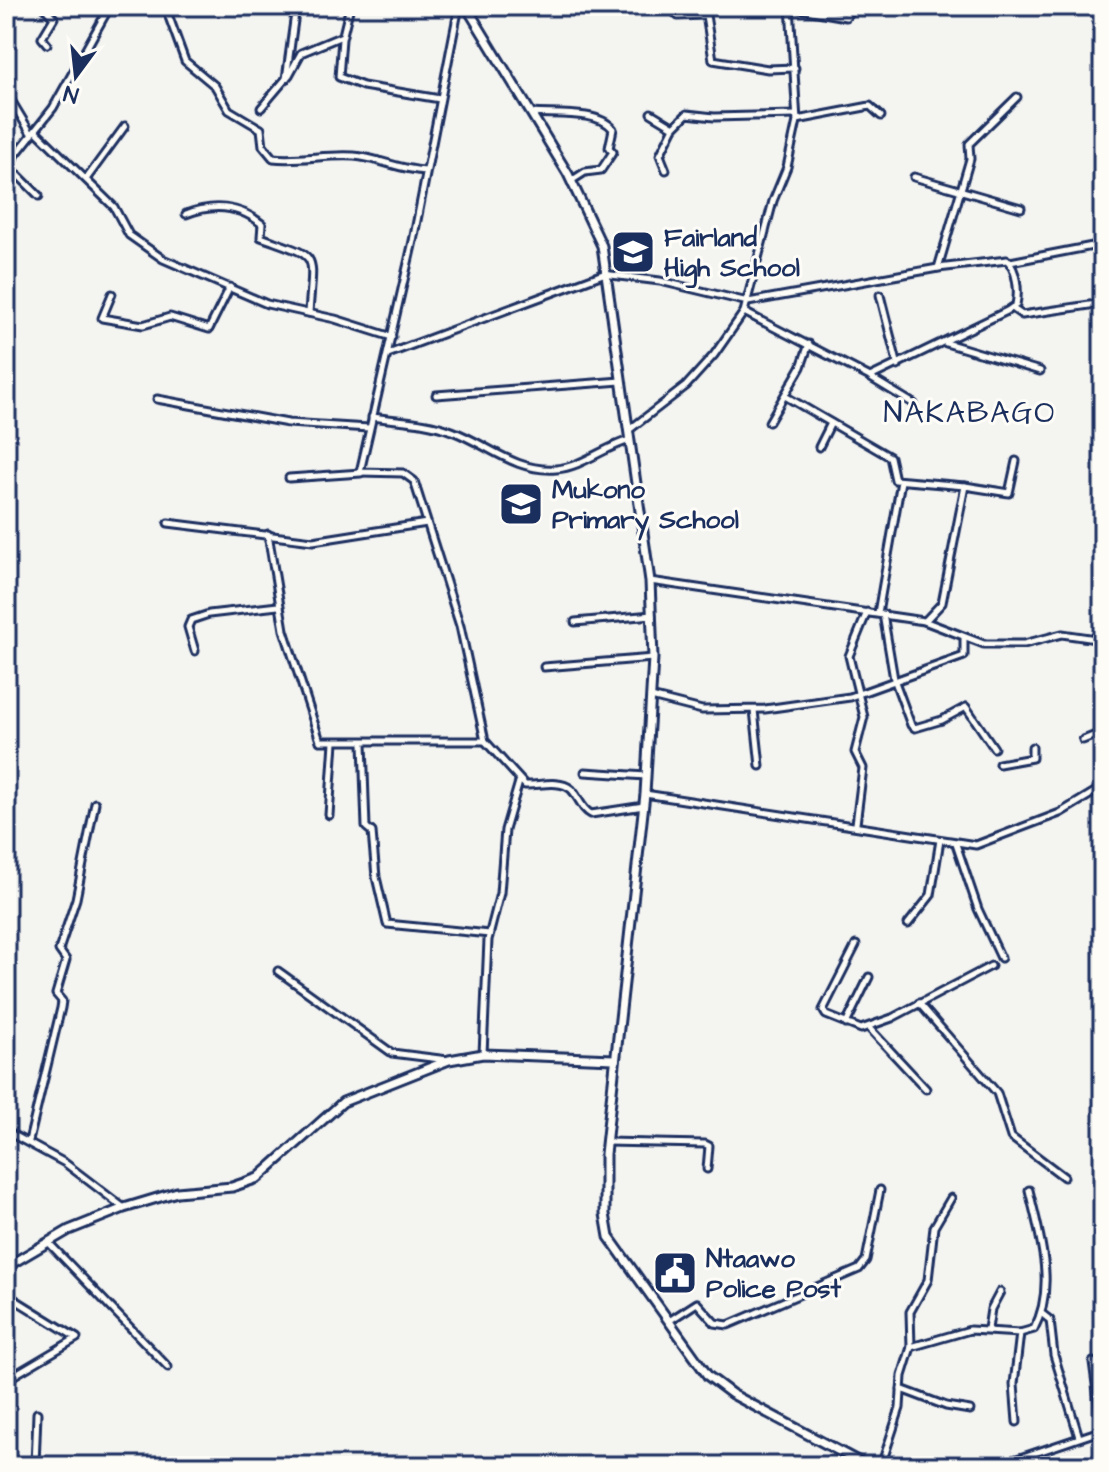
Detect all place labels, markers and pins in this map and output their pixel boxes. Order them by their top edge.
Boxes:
place label: Fairland High School [664,220,800,289]
school or university icon: Fairland High School [609,228,657,276]
place label: Mukono Primary School [552,472,739,541]
school or university icon: Mukono Primary School [497,480,545,528]
place label: Ntaawo Police Post [706,1241,841,1307]
public building icon: Ntaawo Police Post [651,1249,699,1297]

